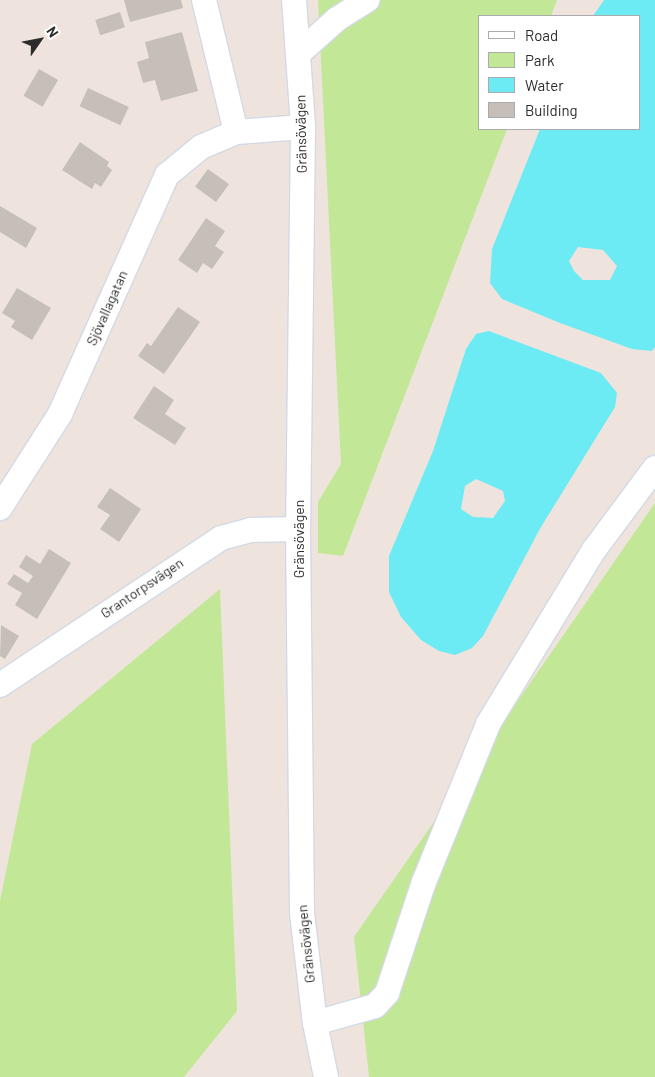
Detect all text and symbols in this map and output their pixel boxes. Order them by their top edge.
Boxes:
north arrow [15,15,65,65]
legend [478,15,640,130]
text: N [43,23,63,40]
text: Road [525,26,558,44]
text: Park [525,51,554,69]
text: Water [525,76,564,94]
street label: Gränsövägen [292,95,310,173]
text: Building [525,101,578,119]
street label: Sjövallagatan [83,268,131,348]
street label: Gränsövägen [291,500,307,578]
street label: Grantorpsvägen [97,554,187,622]
street label: Gränsövägen [294,904,318,984]

